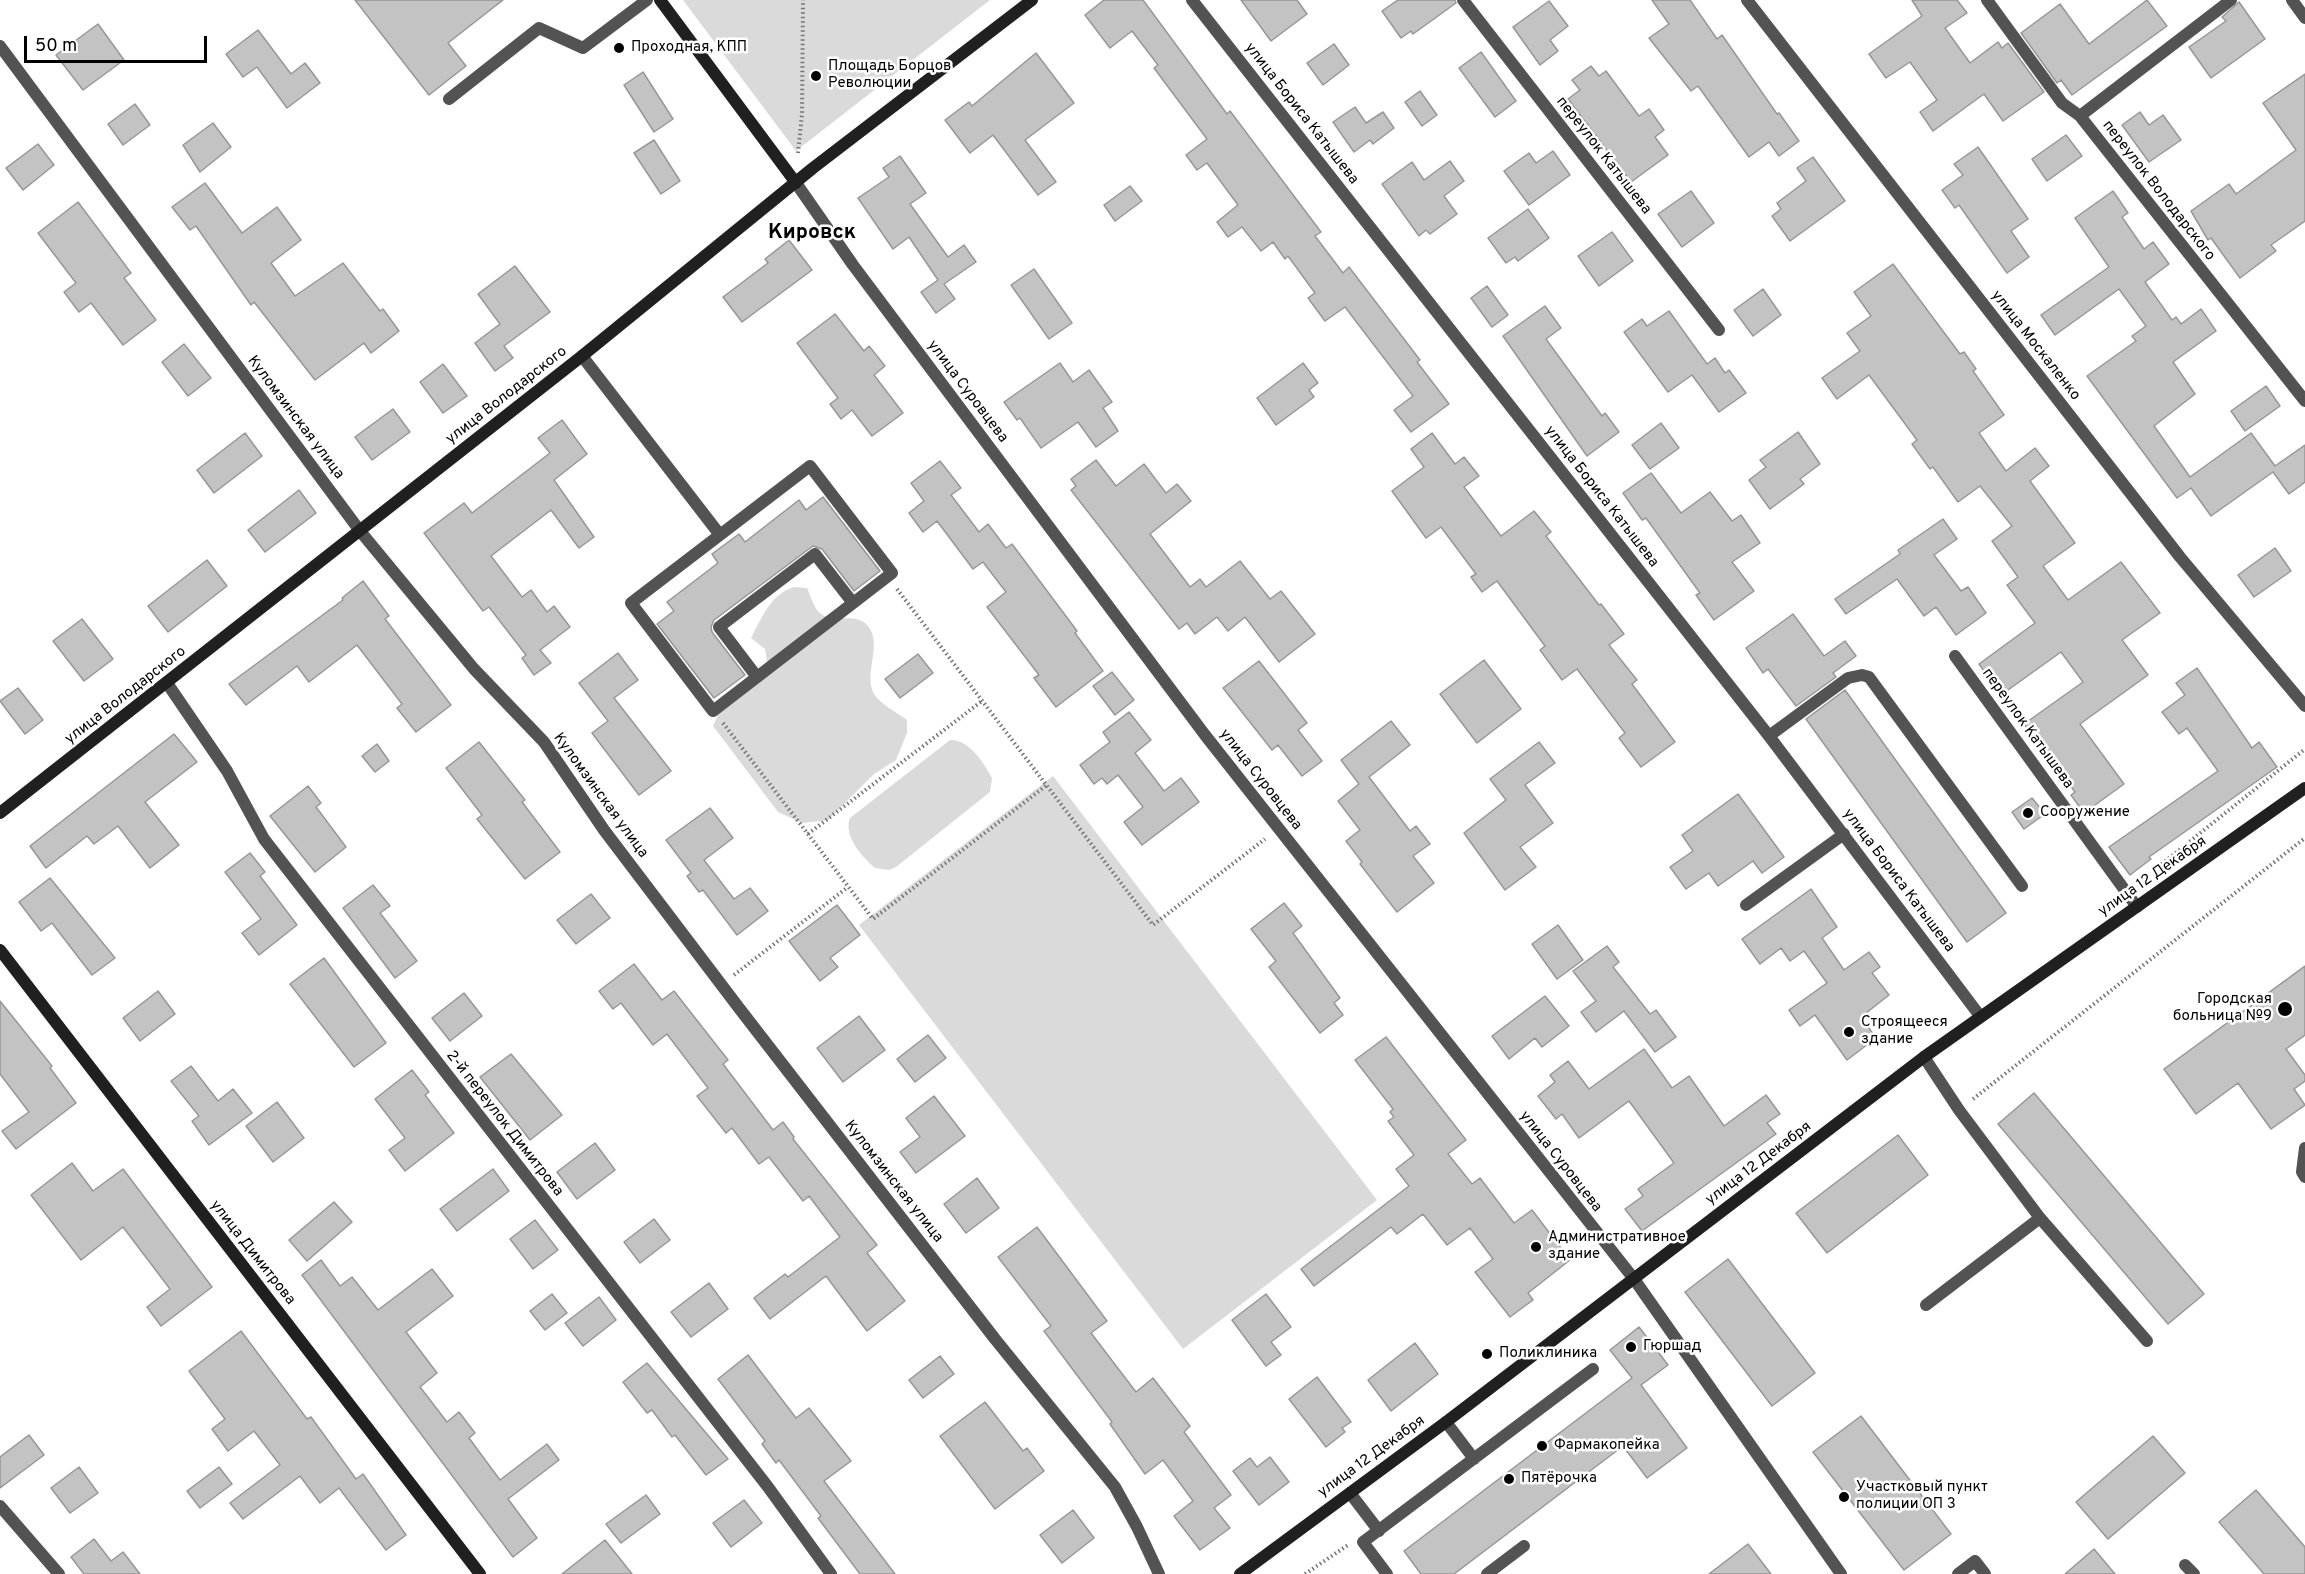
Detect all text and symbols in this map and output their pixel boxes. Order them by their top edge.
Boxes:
scale bar [27,24,210,62]
text: 50 m [35,35,77,58]
place label: Проходная, КПП [631,39,747,57]
street label: улица Бориса Катышева [1240,40,1362,188]
marker: Проходная, КПП [612,41,626,55]
place label: Площадь Борцов Революции [828,58,951,93]
marker: Площадь Борцов Революции [809,69,823,83]
street label: переулок Катышева [1551,94,1655,218]
street label: переулок Володарского [2098,117,2218,265]
district label: Кировск [768,221,856,247]
street label: улица Москаленко [1986,287,2084,405]
street label: улица Суровцева [923,337,1011,447]
street label: улица Володарского [443,343,571,449]
street label: Куломзинская улица [243,353,347,483]
street label: улица Бориса Катышева [1540,423,1662,571]
street label: улица Володарского [62,643,190,749]
street label: переулок Катышева [1977,665,2077,793]
street label: улица Суровцева [1215,726,1305,834]
street label: Куломзинская улица [549,730,651,862]
place label: Сооружение [2040,804,2130,822]
street label: улица Бориса Катышева [1838,806,1958,956]
marker: Сооружение [2021,806,2035,820]
street label: улица 12 Декабря [2095,833,2211,921]
place label: Городская больница №9 [2173,991,2272,1026]
marker: Городская больница №9 [2276,1000,2294,1018]
place label: Строящееся здание [1861,1014,1948,1049]
marker: Строящееся здание [1842,1025,1856,1039]
street label: 2-й переулок Димитрова [442,1048,566,1200]
street label: улица Суровцева [1515,1108,1605,1216]
street label: Куломзинская улица [840,1117,946,1247]
street label: улица 12 Декабря [1703,1118,1815,1210]
street label: улица Димитрова [206,1197,298,1309]
place label: Административное здание [1548,1229,1686,1264]
marker: Административное здание [1529,1240,1543,1254]
place label: Гюршад [1643,1338,1701,1356]
marker: Гюршад [1624,1340,1638,1354]
place label: Поликлиника [1499,1345,1597,1363]
marker: Поликлиника [1480,1347,1494,1361]
street label: улица 12 Декабря [1315,1412,1429,1502]
place label: Фармакопейка [1554,1437,1660,1455]
marker: Фармакопейка [1535,1439,1549,1453]
place label: Пятёрочка [1521,1470,1597,1488]
marker: Пятёрочка [1502,1472,1516,1486]
place label: Участковый пункт полиции ОП 3 [1856,1479,1988,1514]
marker: Участковый пункт полиции ОП 3 [1837,1490,1851,1504]

